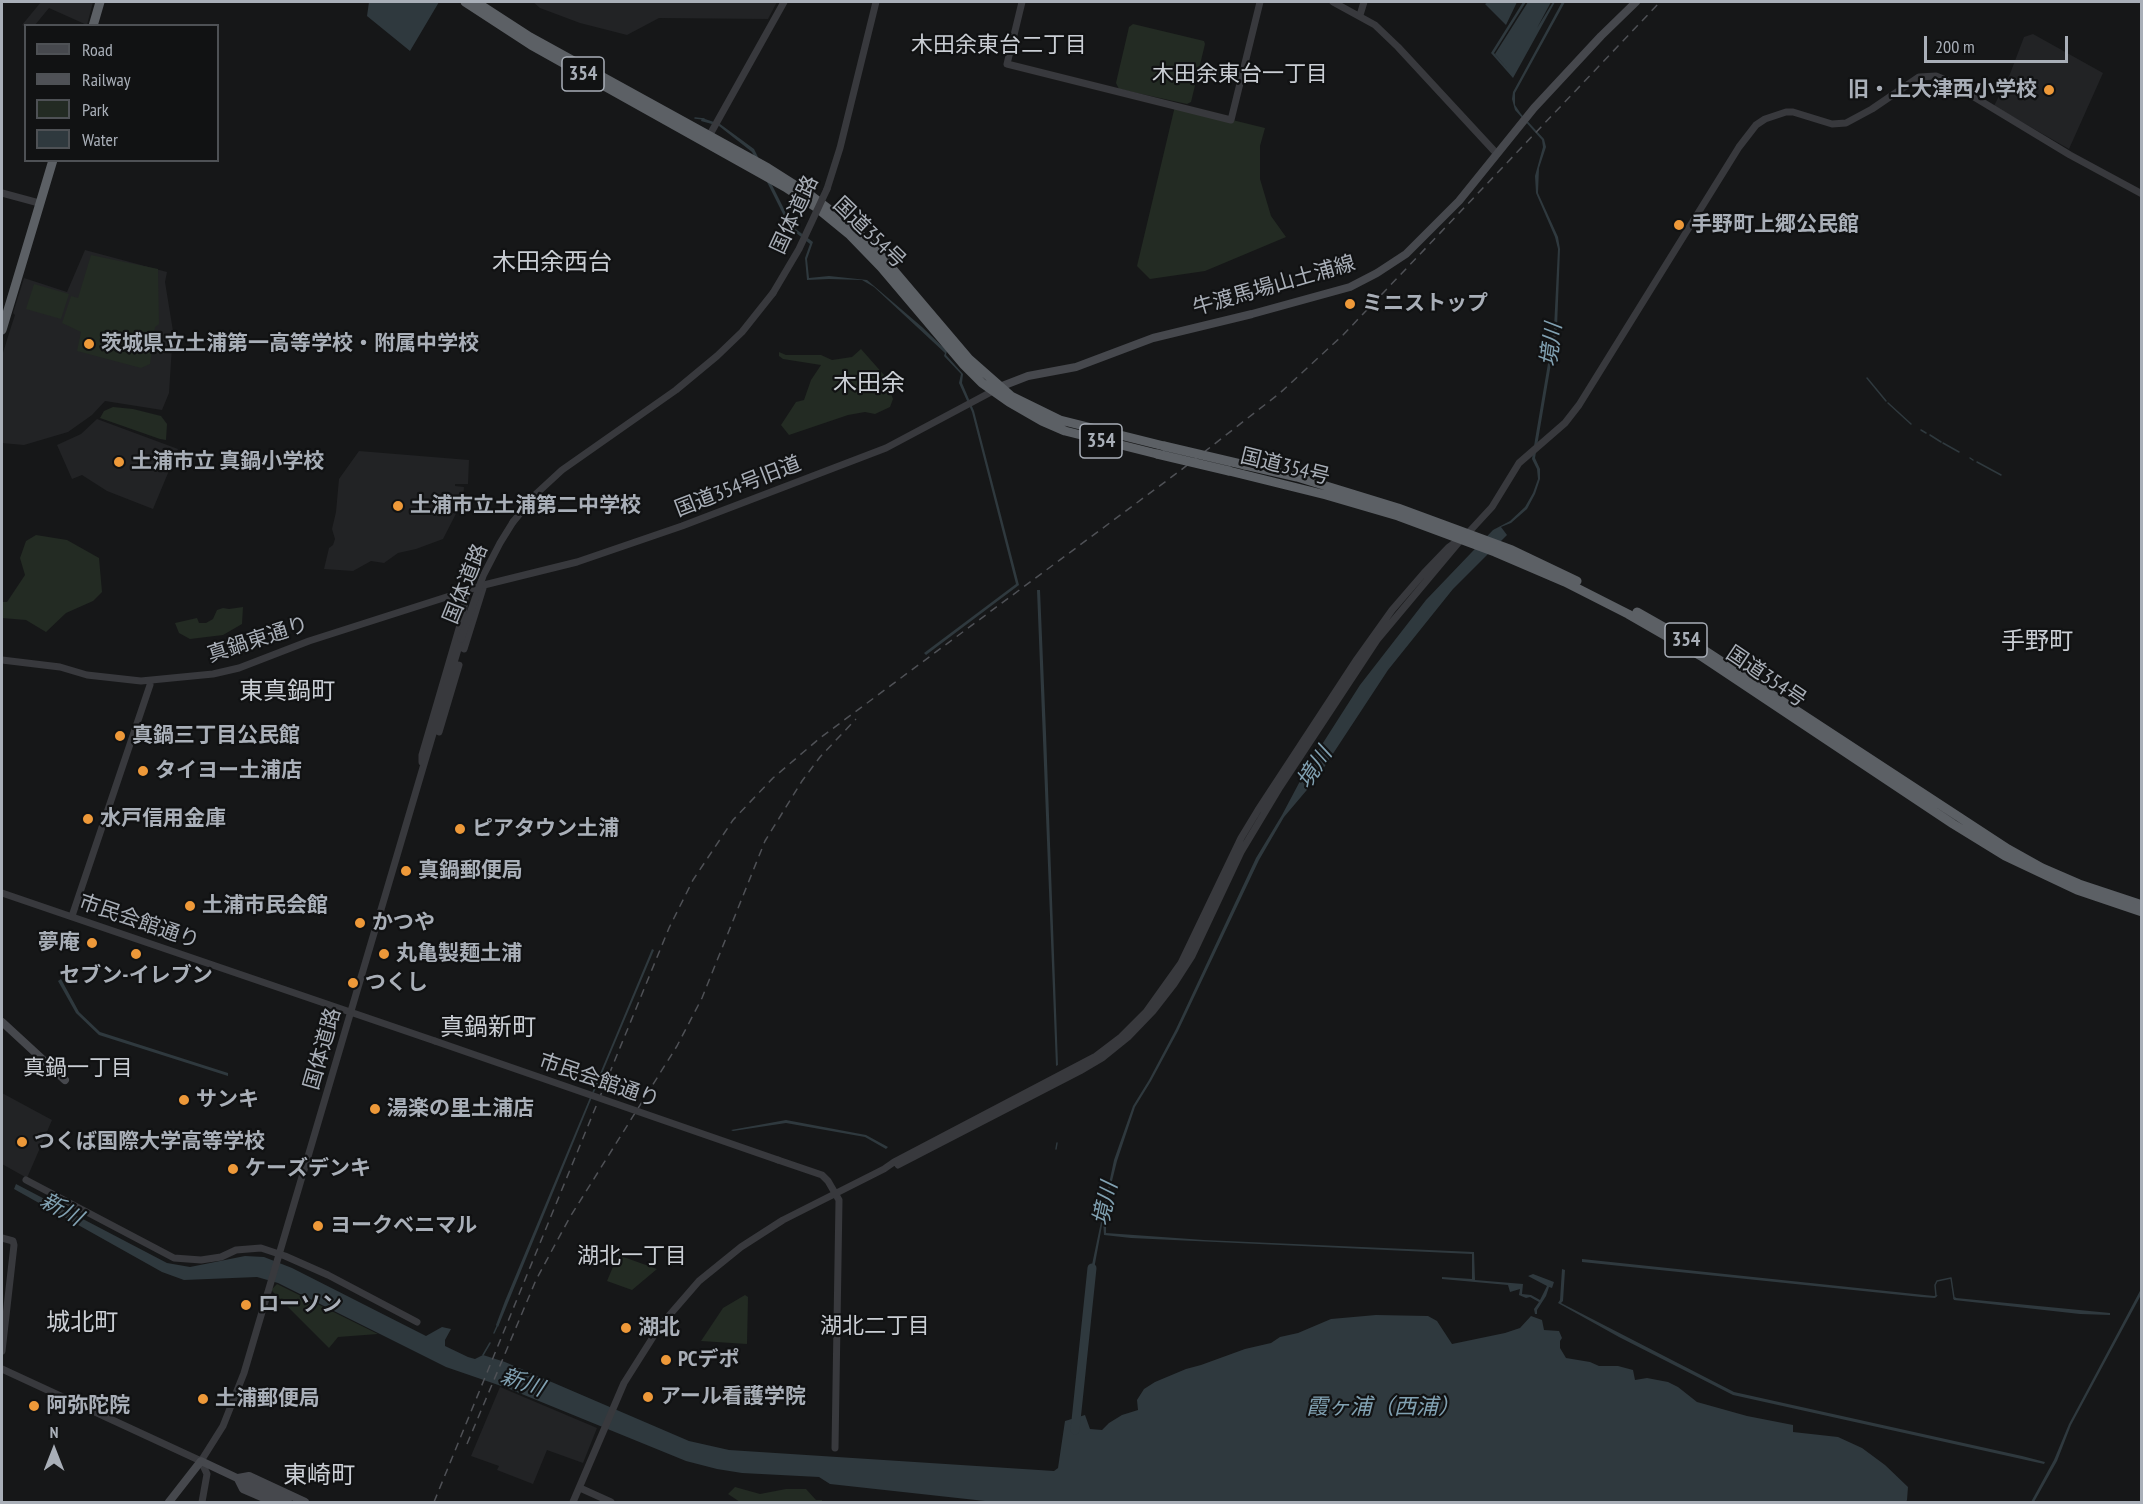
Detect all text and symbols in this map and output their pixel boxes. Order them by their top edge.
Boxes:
legend [24,24,219,162]
scale bar [1927,24,2071,62]
district label: 木田余東台二丁目 [911,33,1087,59]
text: 200 m [1935,35,1975,58]
text: Road [82,38,113,61]
road number: 354 [562,57,604,91]
district label: 木田余東台一丁目 [1152,62,1328,88]
text: Railway [82,68,131,91]
place label: 旧・上大津西小学校 [1848,77,2037,103]
marker: 旧・上大津西小学校 [2042,83,2056,97]
text: Park [82,98,109,121]
text: Water [82,128,118,151]
street label: 国体道路 [766,172,824,258]
street label: 国道354号 [827,192,911,274]
place label: 手野町上郷公民館 [1691,212,1859,238]
marker: 手野町上郷公民館 [1672,218,1686,232]
district label: 木田余西台 [492,249,612,277]
street label: 牛渡馬場山土浦線 [1190,251,1358,321]
place label: ミニストップ [1362,291,1488,317]
marker: ミニストップ [1343,297,1357,311]
water label: 境川 [1536,322,1568,368]
place label: 茨城県立土浦第一高等学校・附属中学校 [101,331,479,357]
marker: 茨城県立土浦第一高等学校・附属中学校 [82,337,96,351]
district label: 木田余 [833,370,905,398]
road number: 354 [1080,424,1122,458]
street label: 国道354号 [1238,444,1332,490]
place label: 土浦市立 真鍋小学校 [131,449,324,475]
street label: 国道354号旧道 [671,451,805,523]
marker: 土浦市立 真鍋小学校 [112,455,126,469]
place label: 土浦市立土浦第二中学校 [410,493,641,519]
marker: 土浦市立土浦第二中学校 [391,499,405,513]
street label: 国体道路 [439,540,493,628]
street label: 真鍋東通り [204,612,312,668]
road number: 354 [1665,623,1707,657]
district label: 手野町 [2001,628,2073,656]
street label: 国道354号 [1721,641,1811,713]
district label: 東真鍋町 [239,678,335,706]
place label: 真鍋三丁目公民館 [132,723,300,749]
marker: 真鍋三丁目公民館 [113,729,127,743]
water label: 境川 [1292,742,1338,794]
place label: タイヨー土浦店 [155,758,302,784]
marker: タイヨー土浦店 [136,764,150,778]
place label: 水戸信用金庫 [100,806,226,832]
marker: 水戸信用金庫 [81,812,95,826]
place label: ピアタウン土浦 [472,816,619,842]
marker: ピアタウン土浦 [453,822,467,836]
place label: 真鍋郵便局 [418,858,523,884]
marker: 真鍋郵便局 [399,864,413,878]
street label: 市民会館通り [75,890,203,954]
place label: 土浦市民会館 [202,893,328,919]
marker: 土浦市民会館 [183,899,197,913]
place label: かつや [372,910,435,936]
marker: かつや [353,916,367,930]
place label: 夢庵 [38,930,80,956]
marker: 夢庵 [85,936,99,950]
place label: 丸亀製麺土浦 [396,941,522,967]
marker: セブン-イレブン [129,947,143,961]
marker: 丸亀製麺土浦 [377,947,391,961]
place label: セブン-イレブン [59,963,213,989]
place label: つくし [365,970,428,996]
marker: つくし [346,976,360,990]
street label: 国体道路 [299,1005,347,1093]
district label: 真鍋新町 [440,1014,536,1042]
street label: 市民会館通り [535,1049,663,1113]
district label: 真鍋一丁目 [23,1056,133,1082]
place label: サンキ [196,1087,259,1113]
marker: サンキ [177,1093,191,1107]
place label: 湯楽の里土浦店 [387,1096,534,1122]
marker: 湯楽の里土浦店 [368,1102,382,1116]
place label: つくば国際大学高等学校 [34,1129,265,1155]
marker: つくば国際大学高等学校 [15,1135,29,1149]
place label: ケーズデンキ [245,1156,371,1182]
marker: ケーズデンキ [226,1162,240,1176]
water label: 境川 [1089,1180,1123,1228]
water label: 新川 [35,1188,87,1232]
place label: ヨークベニマル [330,1213,477,1239]
marker: ヨークベニマル [311,1219,325,1233]
district label: 湖北一丁目 [577,1244,687,1270]
place label: ローソン [258,1292,342,1318]
marker: ローソン [239,1298,253,1312]
district label: 城北町 [46,1309,118,1337]
district label: 湖北二丁目 [820,1314,930,1340]
place label: 湖北 [638,1315,680,1341]
marker: 湖北 [619,1321,633,1335]
place label: PCデポ [678,1347,739,1373]
marker: PCデポ [659,1353,673,1367]
water label: 新川 [497,1363,547,1403]
place label: アール看護学院 [660,1384,806,1410]
place label: 土浦郵便局 [215,1386,320,1412]
marker: アール看護学院 [641,1390,655,1404]
marker: 土浦郵便局 [196,1392,210,1406]
place label: 阿弥陀院 [46,1393,130,1419]
water label: 霞ヶ浦（西浦） [1306,1395,1460,1421]
marker: 阿弥陀院 [27,1399,41,1413]
north arrow [24,1420,84,1480]
text: N [50,1422,58,1442]
district label: 東崎町 [283,1462,355,1490]

